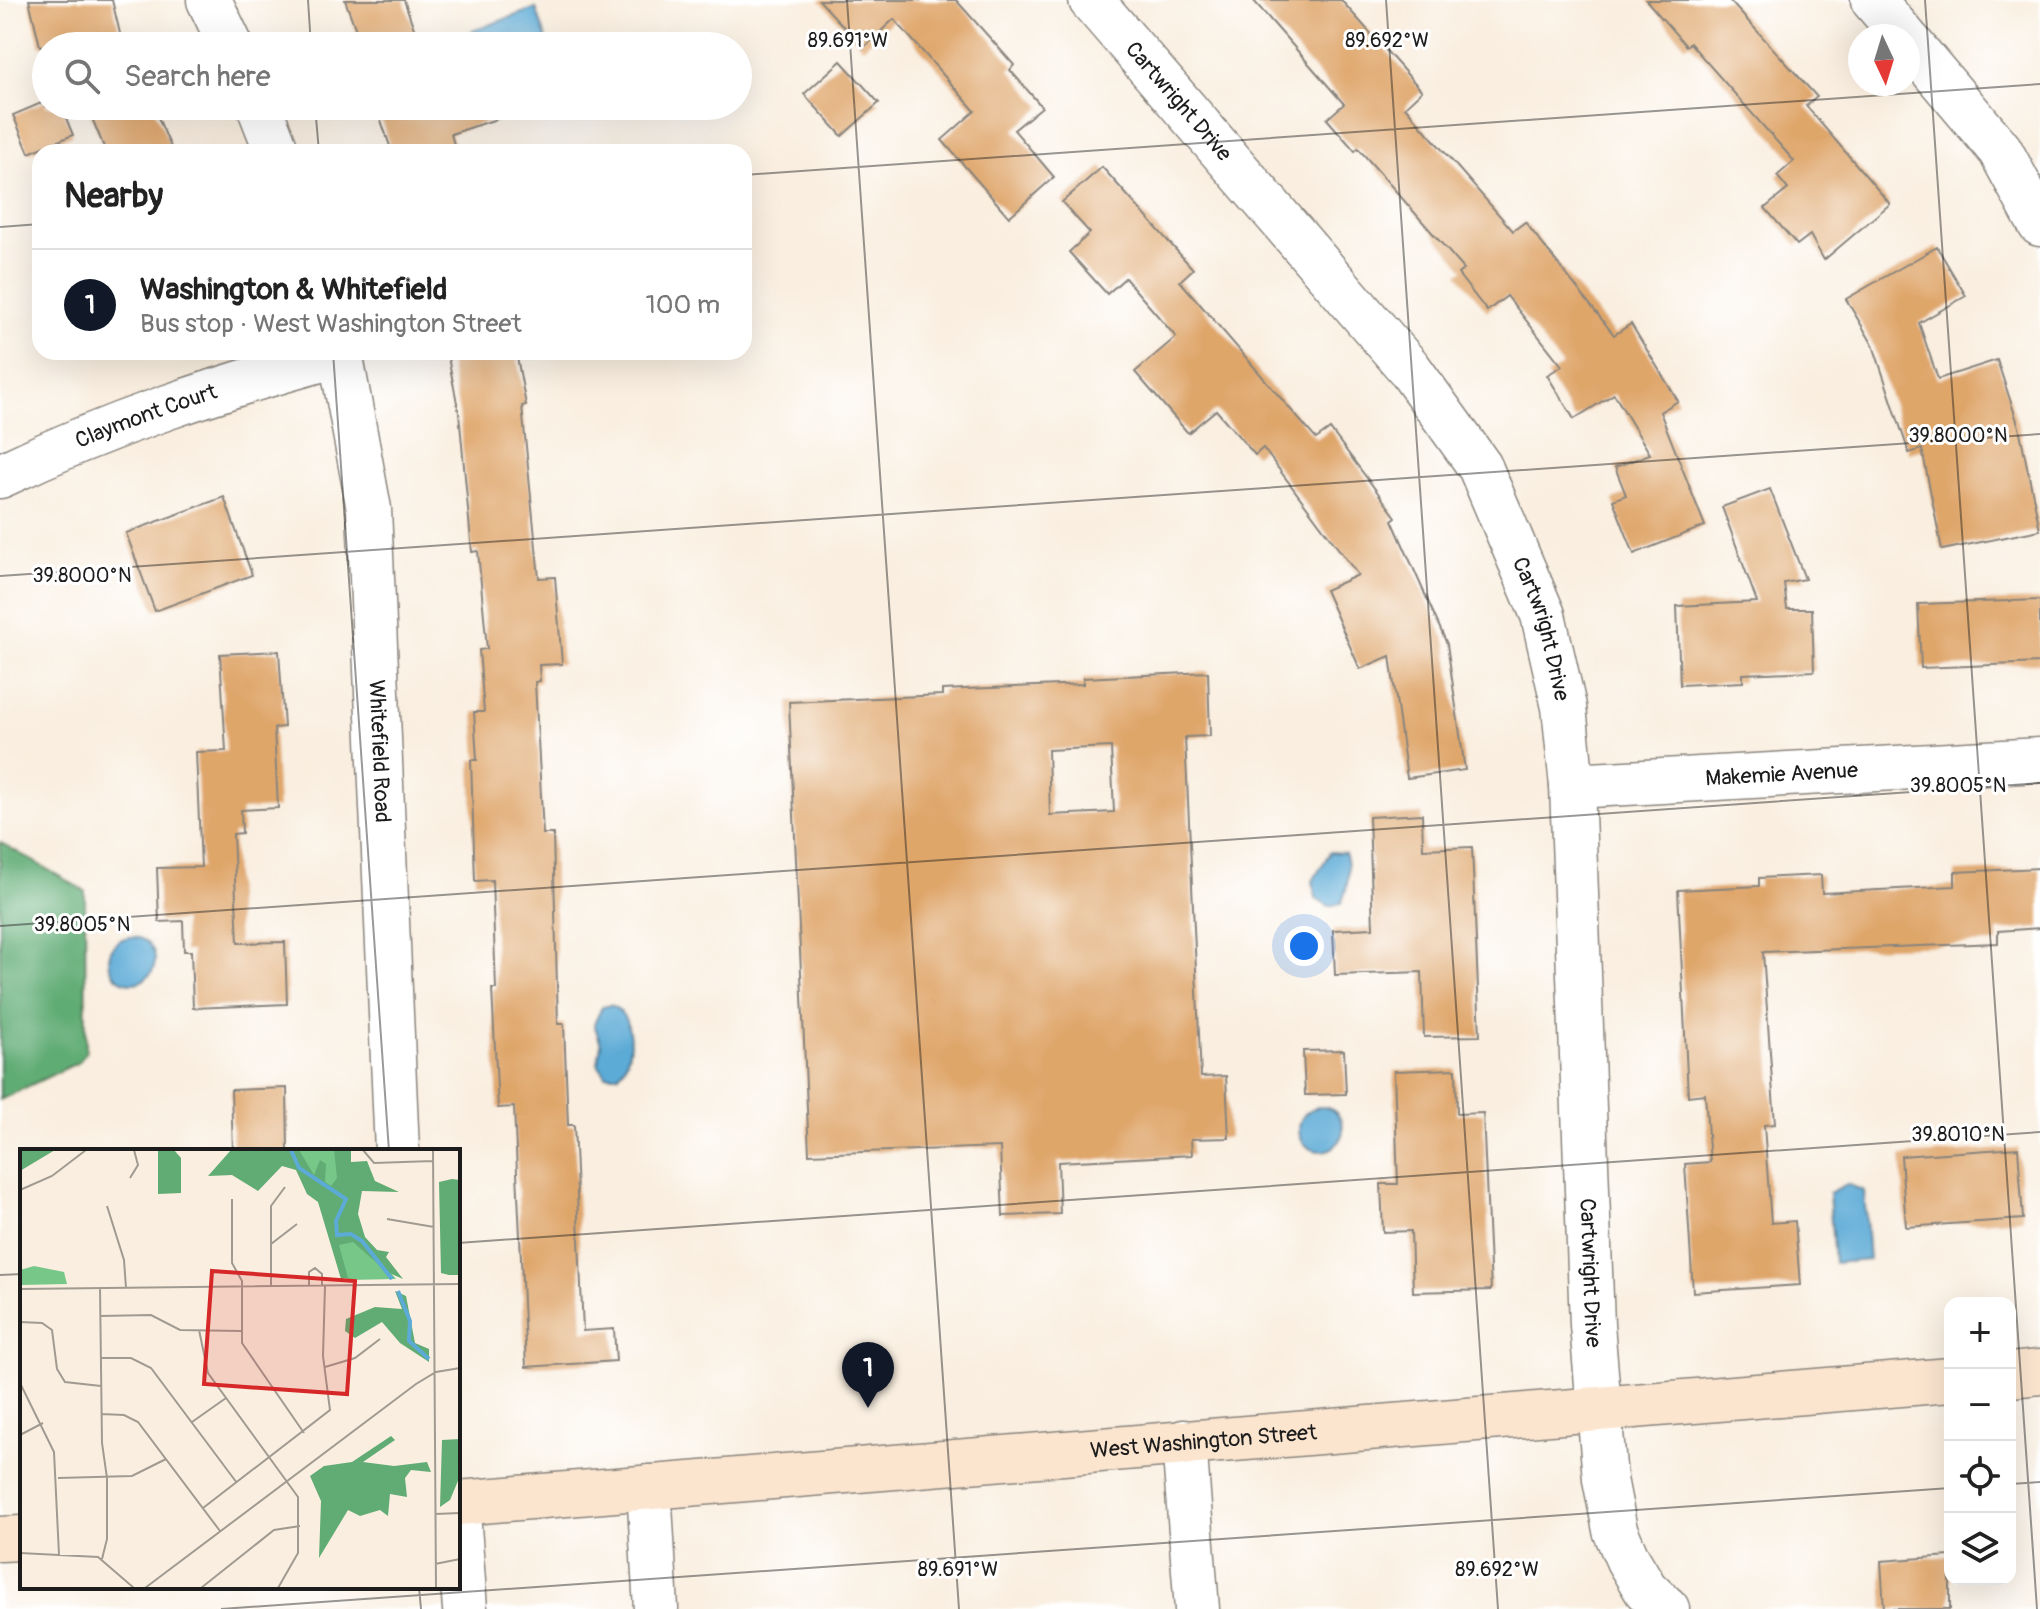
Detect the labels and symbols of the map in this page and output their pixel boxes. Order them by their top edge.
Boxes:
north arrow [1848,24,1920,96]
text: 89.691°W [808,28,888,53]
text: 89.692°W [1345,28,1429,53]
street label: Cartwright Drive [1119,36,1238,167]
street label: Claymont Court [71,377,220,455]
text: 39.8000°N [1908,423,2008,448]
street label: Cartwright Drive [1506,553,1576,704]
text: 39.8000°N [32,563,132,588]
street label: Whitefield Road [362,679,397,823]
street label: Makemie Avenue [1705,756,1859,793]
text: 39.8005°N [1910,773,2006,798]
text: 39.8005°N [34,912,130,937]
your location [1284,926,1324,966]
text: 39.8010°N [1911,1122,2005,1147]
inset map [20,1149,460,1589]
street label: Cartwright Drive [1573,1198,1608,1349]
pin: 1 [842,1342,894,1408]
street label: West Washington Street [1089,1418,1318,1465]
text: 89.691°W [918,1557,998,1582]
text: 89.692°W [1455,1557,1539,1582]

